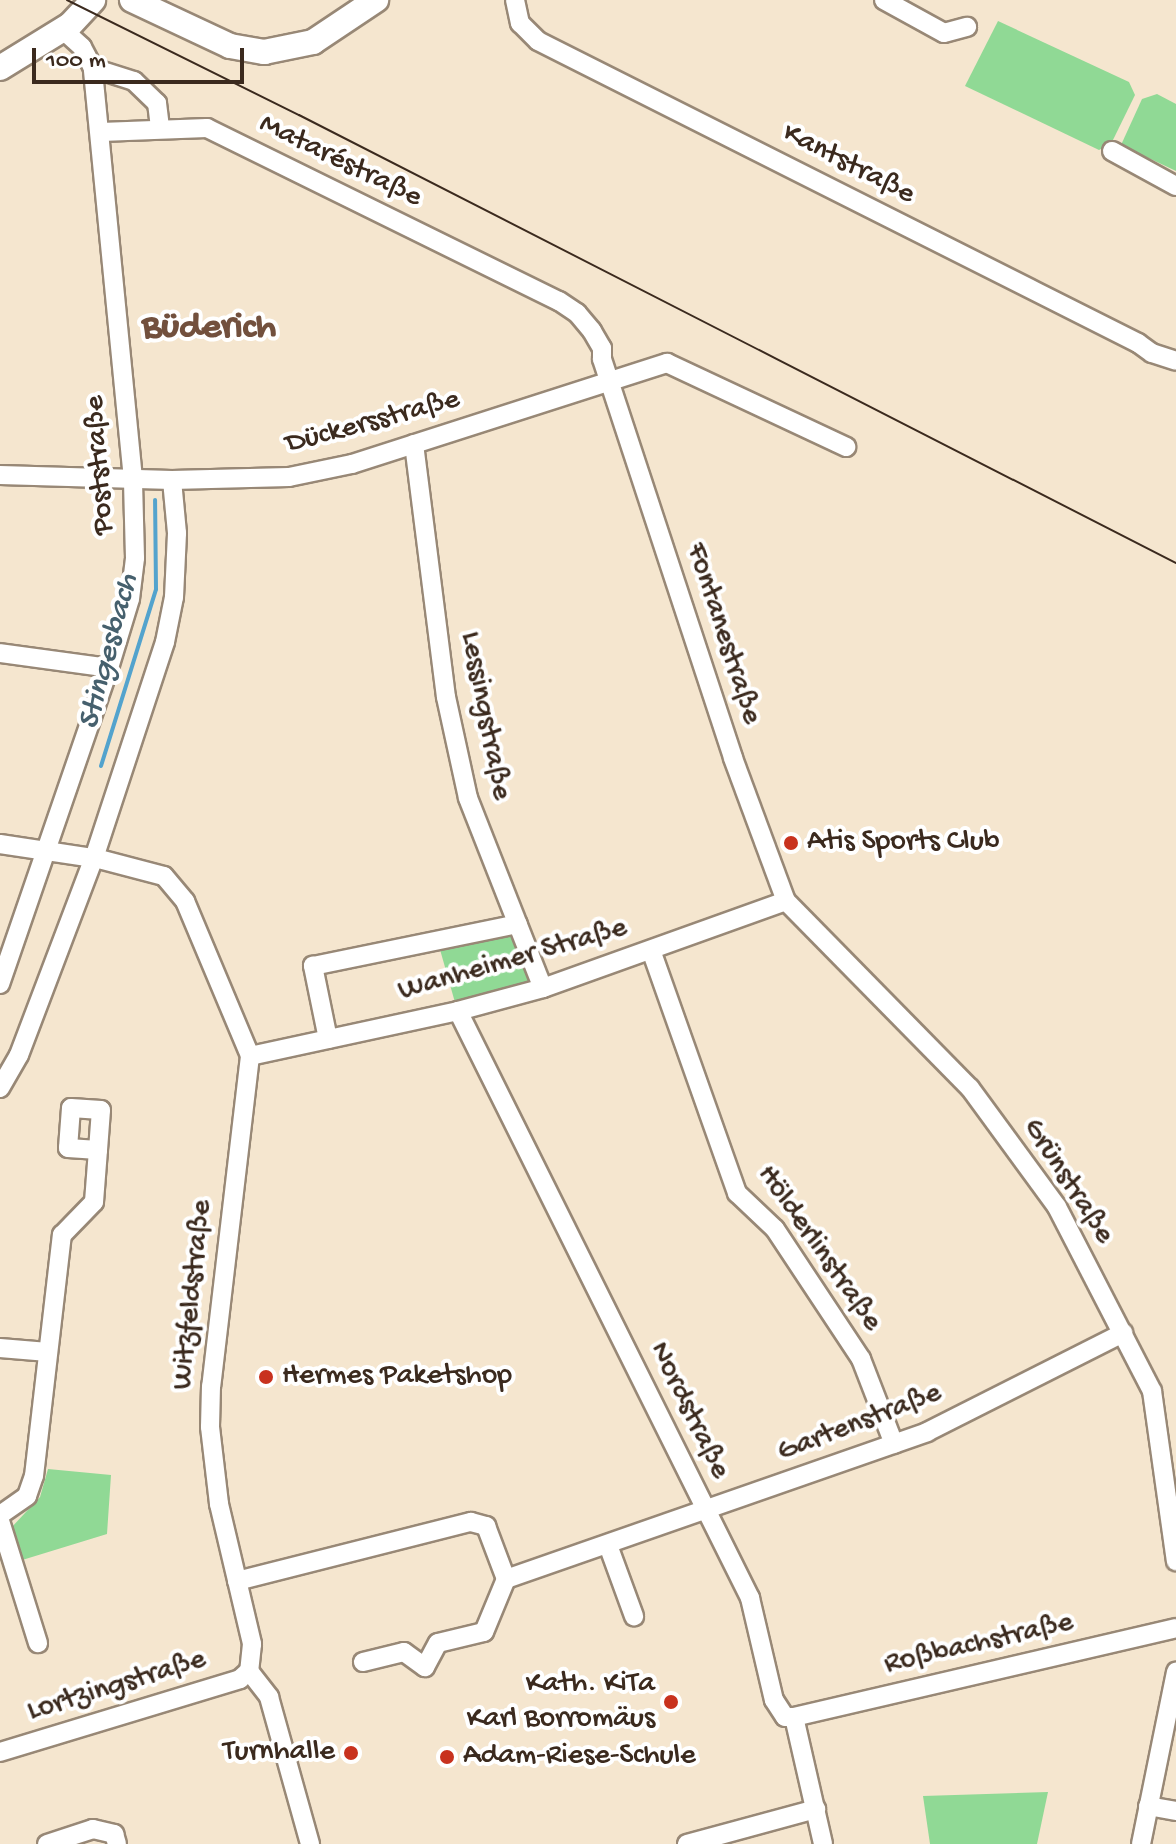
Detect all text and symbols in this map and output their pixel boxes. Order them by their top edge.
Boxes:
scale bar [36,32,248,82]
text: 100 m [46,47,106,76]
street label: Mataréstraße [253,107,427,217]
street label: Kantstraße [776,116,920,214]
district label: Büderich [142,306,276,352]
street label: Dückersstraße [282,382,464,464]
street label: Poststraße [78,394,124,536]
street label: Fontanestraße [676,539,768,729]
water label: Stingesbach [71,570,149,734]
street label: Lessingstraße [450,629,518,803]
place label: Atis Sports Club [807,825,1000,861]
marker: Atis Sports Club [782,834,800,852]
street label: Wanheimer Straße [395,911,631,1011]
street label: Grünstraße [1013,1113,1121,1251]
street label: Hölderlinstraße [747,1159,889,1339]
street label: Witzfeldstraße [166,1198,222,1392]
street label: Nordstraße [639,1337,737,1485]
place label: Hermes Paketshop [282,1359,512,1395]
marker: Hermes Paketshop [257,1368,275,1386]
street label: Gartenstraße [773,1376,947,1472]
street label: Roßbachstraße [881,1606,1077,1684]
street label: Lortzingstraße [23,1643,211,1731]
place label: Kath. KiTa Karl Borromäus [467,1667,655,1738]
marker: Kath. KiTa Karl Borromäus [662,1693,680,1711]
place label: Turnhalle [223,1735,335,1771]
place label: Adam-Riese-Schule [463,1739,696,1775]
marker: Turnhalle [342,1744,360,1762]
marker: Adam-Riese-Schule [438,1748,456,1766]

